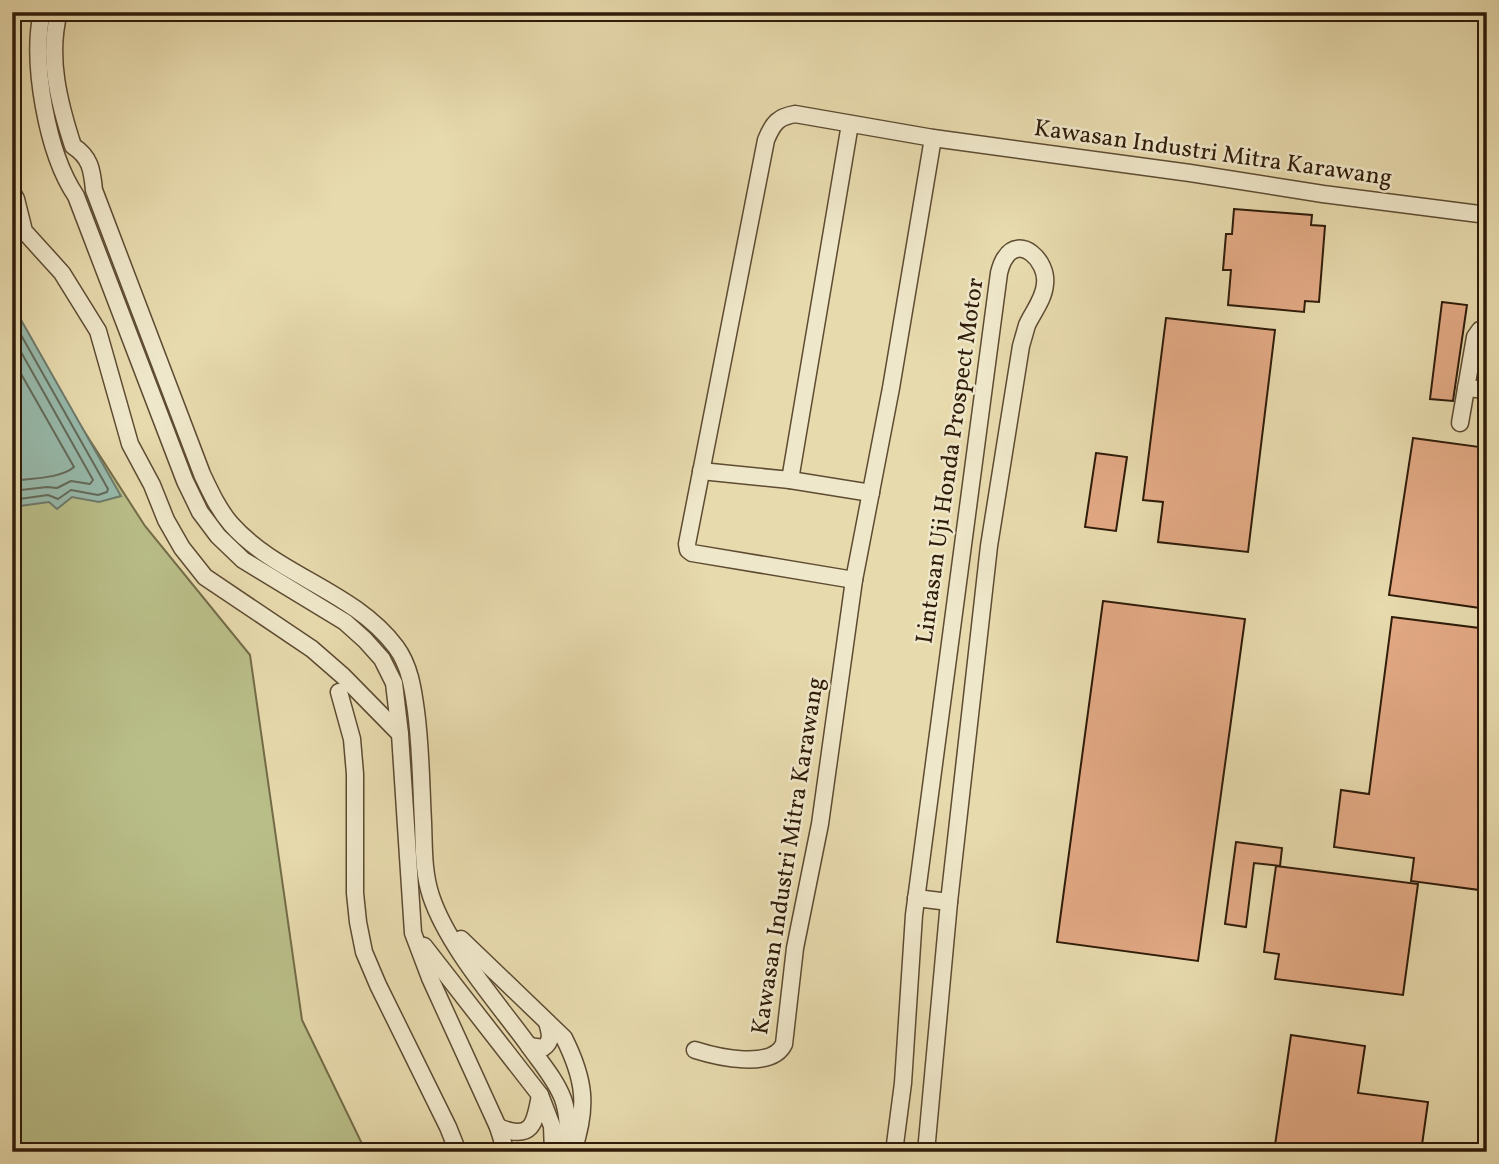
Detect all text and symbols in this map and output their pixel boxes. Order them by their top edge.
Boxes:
street label: Kawasan Industri Mitra Karawang [1032,112,1394,196]
street label: Lintasan Uji Honda Prospect Motor [908,276,994,646]
street label: Kawasan Industri Mitra Karawang [744,675,834,1037]

